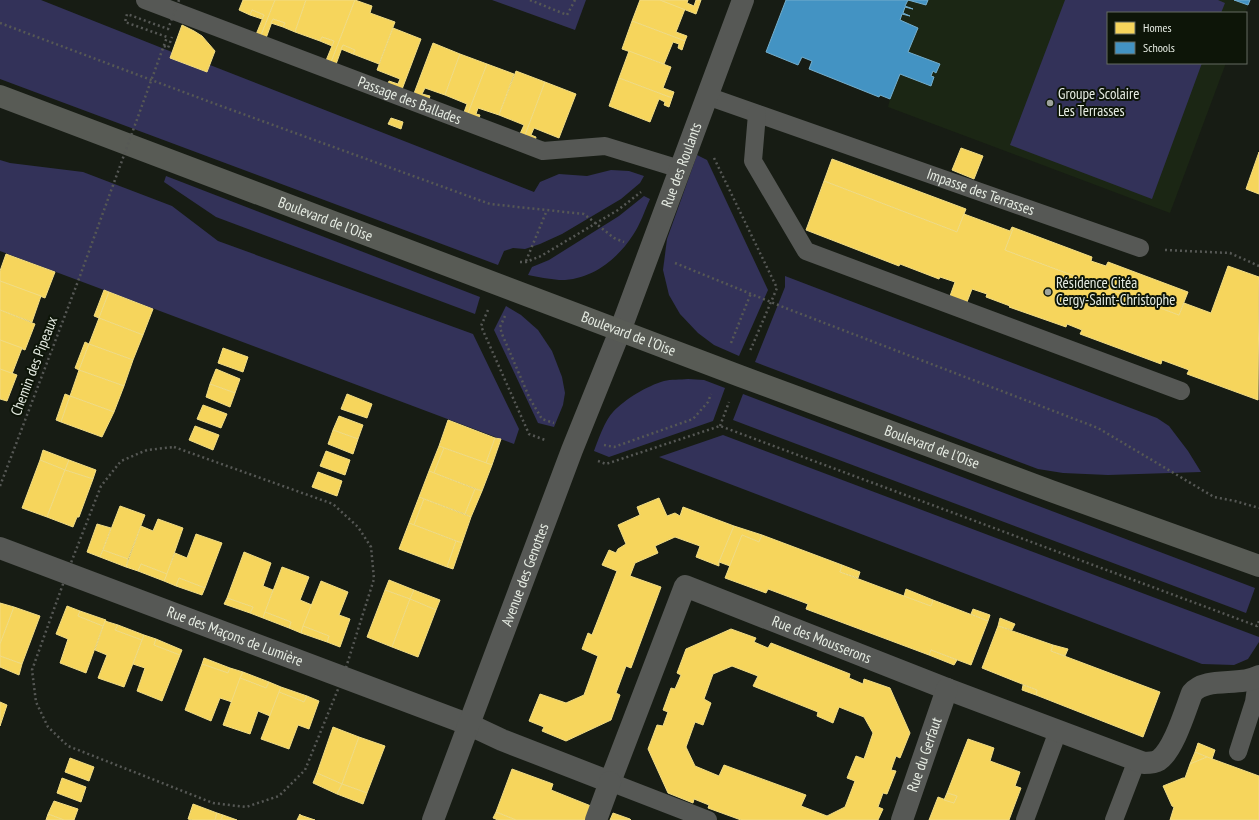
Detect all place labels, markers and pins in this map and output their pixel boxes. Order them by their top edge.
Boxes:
place label: Groupe Scolaire Les Terrasses [1058,84,1139,120]
marker: Groupe Scolaire Les Terrasses [1045,98,1055,108]
place label: Résidence Citéa Cergy-Saint-Christophe [1056,273,1175,309]
marker: Résidence Citéa Cergy-Saint-Christophe [1043,287,1053,297]

